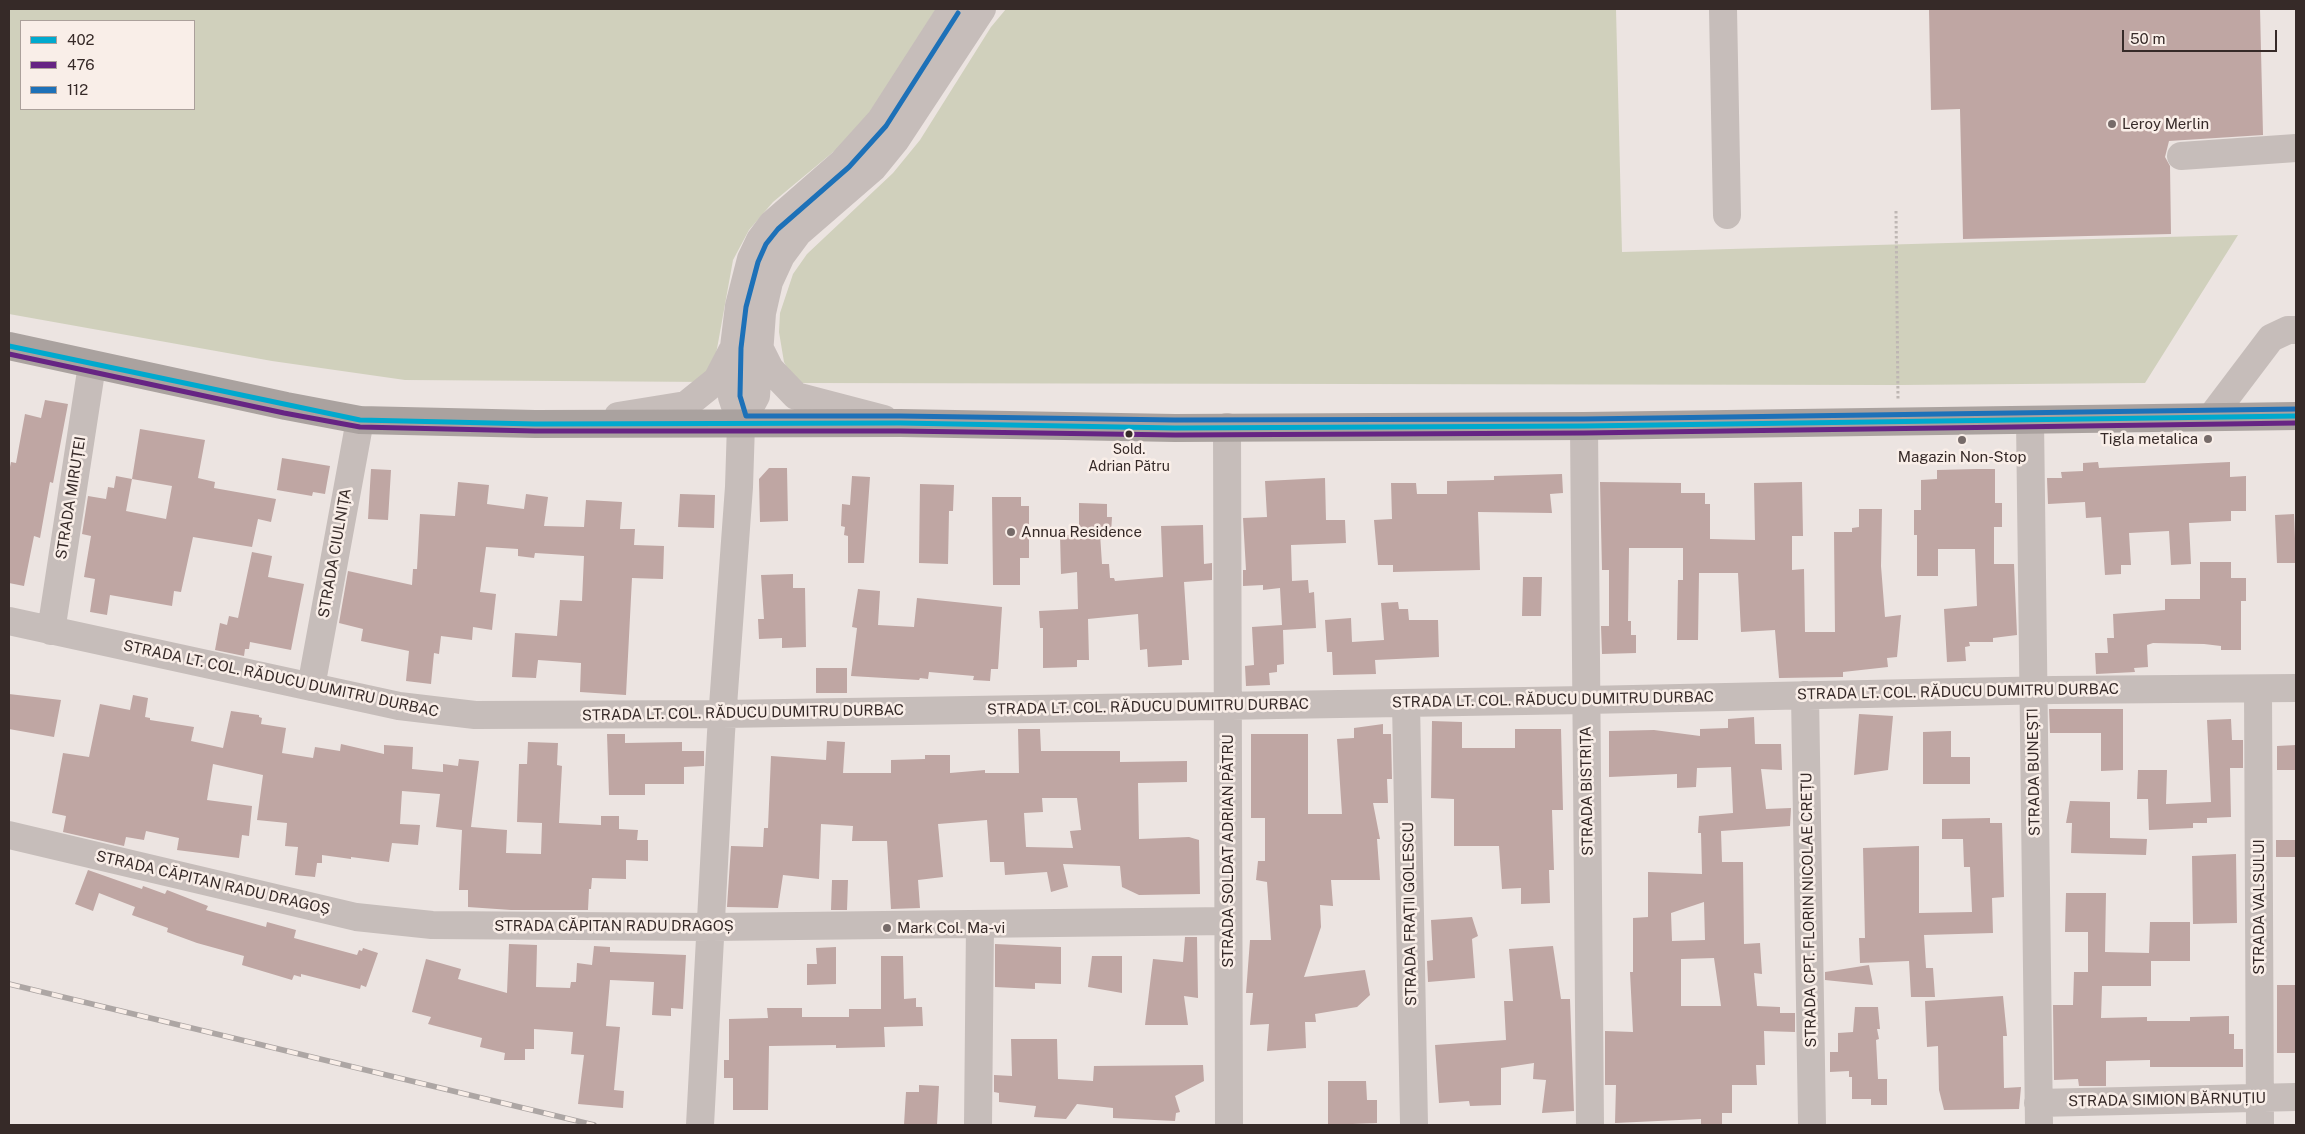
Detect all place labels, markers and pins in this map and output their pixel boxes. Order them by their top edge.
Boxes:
place label: Leroy Merlin [2122,115,2209,133]
marker: Leroy Merlin [2106,118,2118,130]
marker: Sold. Adrian Pătru [1124,429,1134,439]
place label: Tigla metalica [2100,430,2198,448]
marker: Tigla metalica [2202,433,2214,445]
marker: Magazin Non-Stop [1956,434,1968,446]
place label: Sold. Adrian Pătru [1088,442,1170,474]
place label: Magazin Non-Stop [1898,448,2026,466]
place label: Annua Residence [1021,523,1142,541]
marker: Annua Residence [1005,526,1017,538]
place label: Mark Col. Ma-vi [897,919,1005,937]
marker: Mark Col. Ma-vi [881,922,893,934]

